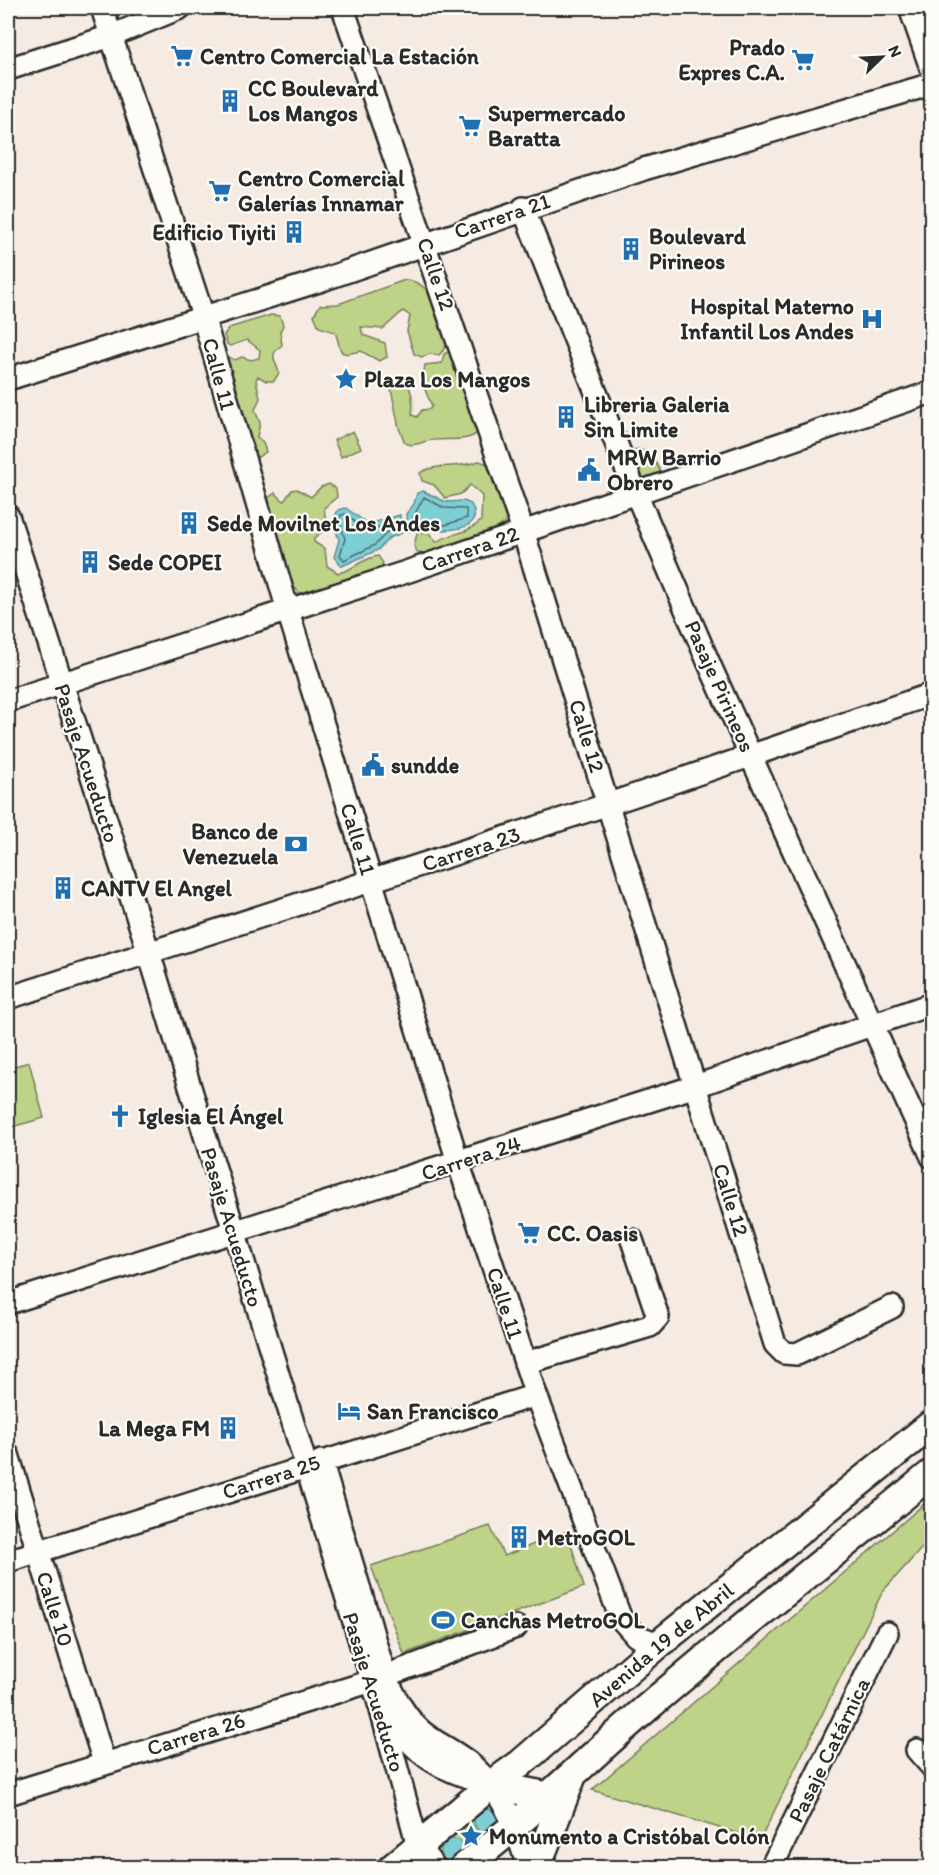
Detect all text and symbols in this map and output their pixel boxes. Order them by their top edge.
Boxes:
north arrow [852,27,912,87]
place label: Prado Expres C.A. [678,34,785,86]
text: N [884,42,906,60]
supermarket icon: Centro Comercial La Estación [169,43,195,69]
place label: Centro Comercial La Estación [200,43,479,70]
supermarket icon: Prado Expres C.A. [790,47,816,73]
place label: CC Boulevard Los Mangos [248,75,379,127]
building icon: CC Boulevard Los Mangos [217,88,243,114]
place label: Supermercado Baratta [488,100,625,152]
supermarket icon: Supermercado Baratta [457,113,483,139]
place label: Centro Comercial Galerías Innamar [238,165,405,217]
supermarket icon: Centro Comercial Galerías Innamar [207,178,233,204]
street label: Carrera 21 [450,187,554,245]
place label: Edificio Tiyiti [152,219,276,246]
building icon: Edificio Tiyiti [281,219,307,245]
place label: Boulevard Pirineos [649,223,747,275]
street label: Calle 12 [411,234,461,314]
building icon: Boulevard Pirineos [618,236,644,262]
place label: Hospital Materno Infantil Los Andes [680,293,854,345]
hospital icon: Hospital Materno Infantil Los Andes [859,306,885,332]
street label: Calle 11 [196,335,242,413]
place icon: Plaza Los Mangos [333,366,359,392]
place label: Plaza Los Mangos [364,366,531,393]
place label: Libreria Galeria Sin Limite [584,391,729,443]
building icon: Libreria Galeria Sin Limite [553,404,579,430]
place label: MRW Barrio Obrero [607,444,721,496]
public building icon: MRW Barrio Obrero [576,457,602,483]
building icon: Sede Movilnet Los Andes [176,510,202,536]
place label: Sede Movilnet Los Andes [207,510,440,537]
street label: Carrera 22 [418,520,523,578]
building icon: Sede COPEI [77,549,103,575]
place label: Sede COPEI [108,549,222,576]
street label: Pasaje Pirineos [679,616,761,756]
street label: Pasaje Acueducto [49,680,125,846]
street label: Calle 12 [563,696,611,776]
public building icon: sundde [360,752,386,778]
place label: sundde [391,752,459,779]
street label: Calle 11 [334,800,382,878]
place label: Banco de Venezuela [183,818,278,870]
street label: Carrera 23 [418,820,524,878]
bank icon: Banco de Venezuela [283,831,309,857]
building icon: CANTV El Angel [50,875,76,901]
place label: CANTV El Angel [81,875,232,902]
church icon: Iglesia El Ángel [107,1103,133,1129]
place label: Iglesia El Ángel [138,1103,284,1130]
street label: Carrera 24 [418,1129,524,1187]
street label: Pasaje Acueducto [195,1144,269,1310]
street label: Calle 12 [707,1160,755,1240]
supermarket icon: CC. Oasis [516,1220,542,1246]
place label: CC. Oasis [547,1220,638,1247]
street label: Calle 11 [481,1264,529,1342]
hotel icon: San Francisco [336,1398,362,1424]
place label: San Francisco [367,1398,498,1425]
place label: La Mega FM [98,1415,210,1442]
building icon: La Mega FM [215,1415,241,1441]
street label: Carrera 25 [219,1449,323,1505]
building icon: MetroGOL [506,1524,532,1550]
place label: MetroGOL [537,1524,636,1551]
street label: Calle 10 [30,1568,80,1650]
street label: Avenida 19 de Abril [583,1576,739,1712]
sports icon: Canchas MetroGOL [430,1607,456,1633]
place label: Canchas MetroGOL [461,1607,646,1634]
street label: Pasaje Acueducto [337,1609,411,1775]
street label: Pasaje Catárnica [782,1673,876,1827]
street label: Carrera 26 [144,1706,248,1762]
place icon: Monumento a Cristóbal Colón [458,1823,484,1849]
place label: Monumento a Cristóbal Colón [489,1823,769,1850]

